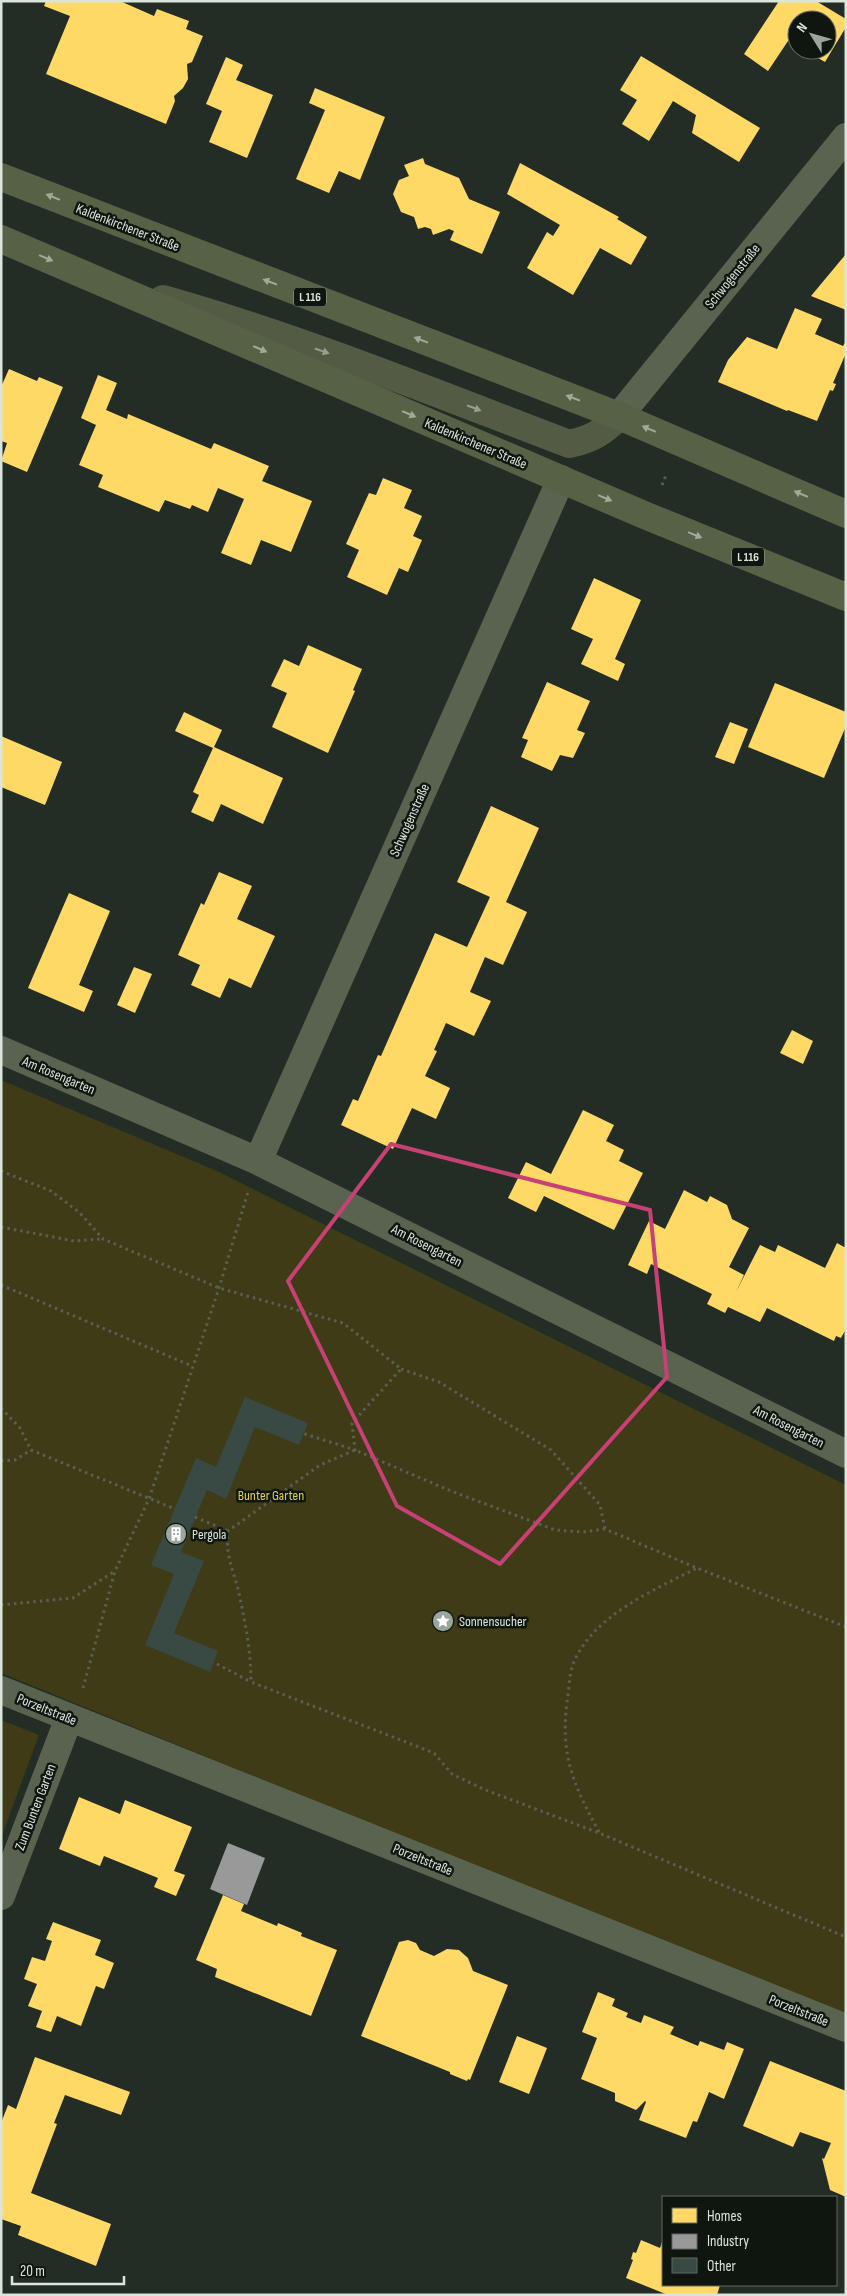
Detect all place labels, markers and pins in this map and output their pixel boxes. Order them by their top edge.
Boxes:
building icon: Pergola [164,1522,188,1546]
place label: Pergola [192,1526,227,1543]
place icon: Sonnensucher [431,1609,455,1633]
place label: Sonnensucher [459,1613,527,1630]

